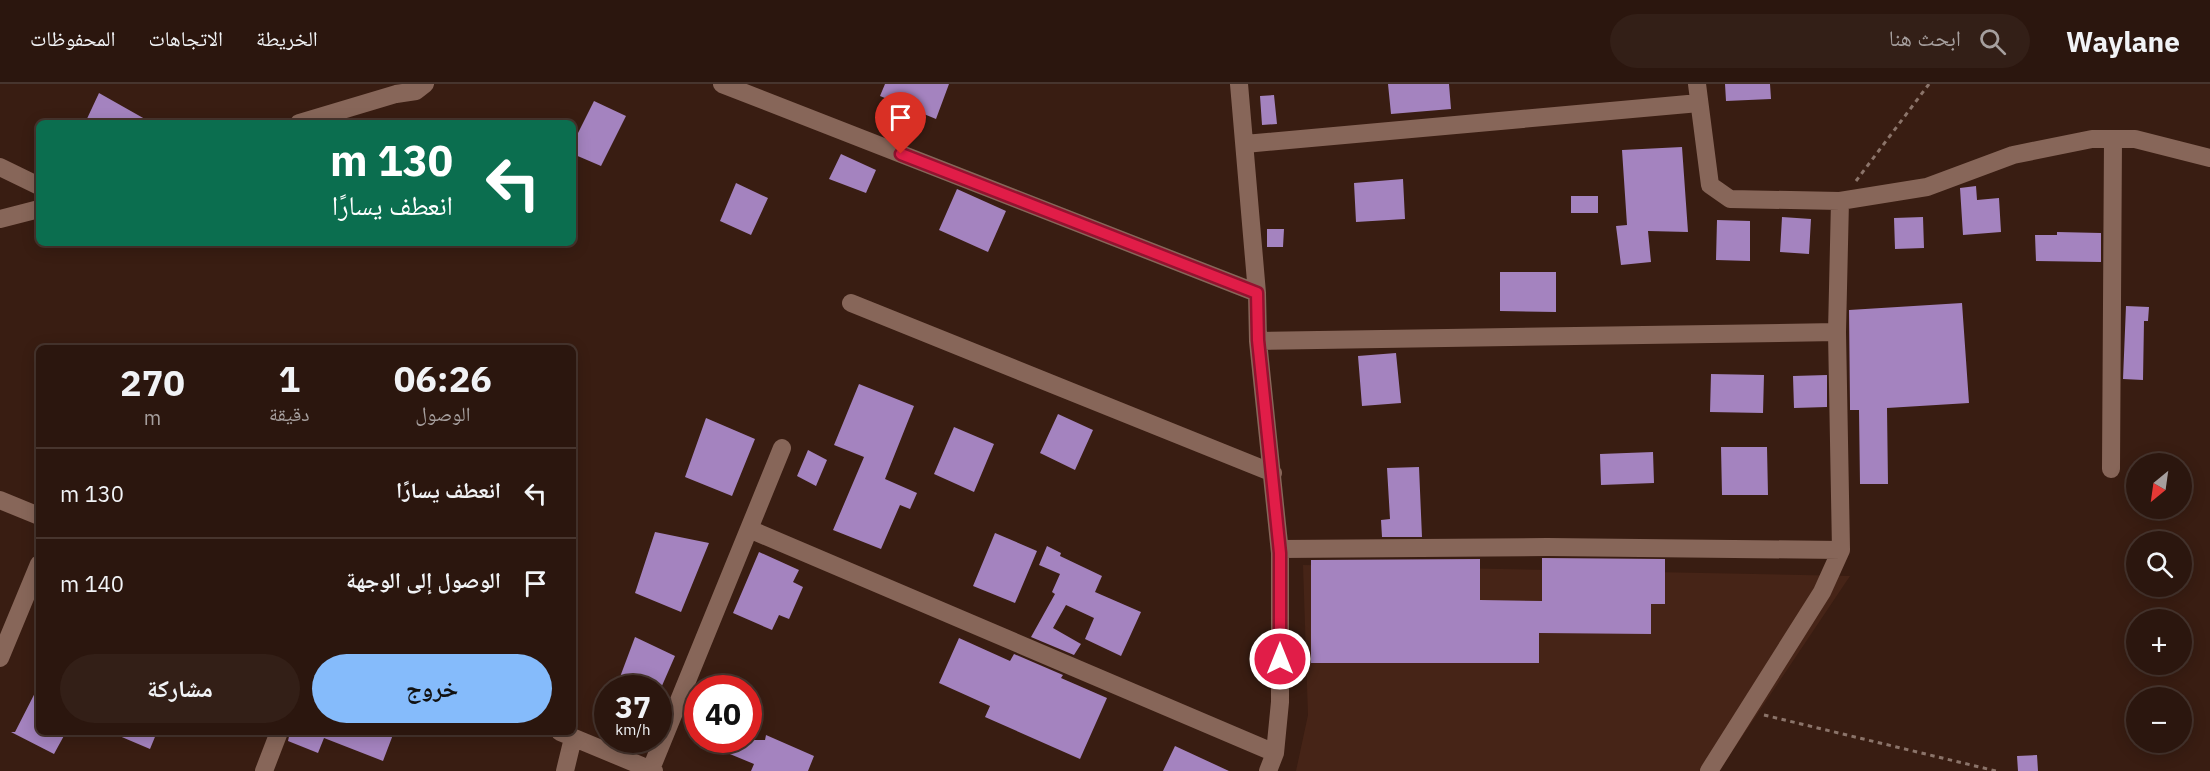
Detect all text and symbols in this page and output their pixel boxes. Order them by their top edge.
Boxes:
search box [1610,14,2030,68]
text: ابحث هنا [1889,23,1961,52]
text: Waylane [2066,23,2180,60]
text: المحفوظات [30,24,115,52]
text: الاتجاهات [148,24,223,52]
text: الخريطة [256,24,318,52]
icon: search [1976,25,2009,58]
pin [875,92,926,154]
icon: arrive [884,101,917,134]
text: 130 m [330,133,453,188]
icon: left [474,144,552,222]
text: انعطف يسارًا [332,187,453,222]
text: 1 [278,355,300,402]
text: 06:26 [394,355,492,402]
text: 270 [120,359,185,406]
text: دقيقة [269,400,310,427]
text: الوصول [415,400,470,427]
text: m [144,404,161,431]
north arrow [2126,453,2192,519]
map controls [2126,453,2192,753]
text: انعطف يسارًا [396,475,501,504]
icon: left [519,477,552,510]
text: 130 m [60,479,124,508]
button: search [2126,531,2192,597]
text: الوصول إلى الوجهة [346,565,501,594]
icon: arrive [519,567,552,600]
text: 140 m [60,569,124,598]
button: + [2126,609,2192,675]
position arrow [1248,627,1312,691]
button: مشاركة [60,654,300,723]
button: خروج [312,654,552,723]
speed limit sign: 40 [684,675,762,753]
text: 37 [615,687,651,726]
button: − [2126,687,2192,753]
text: km/h [615,720,651,739]

